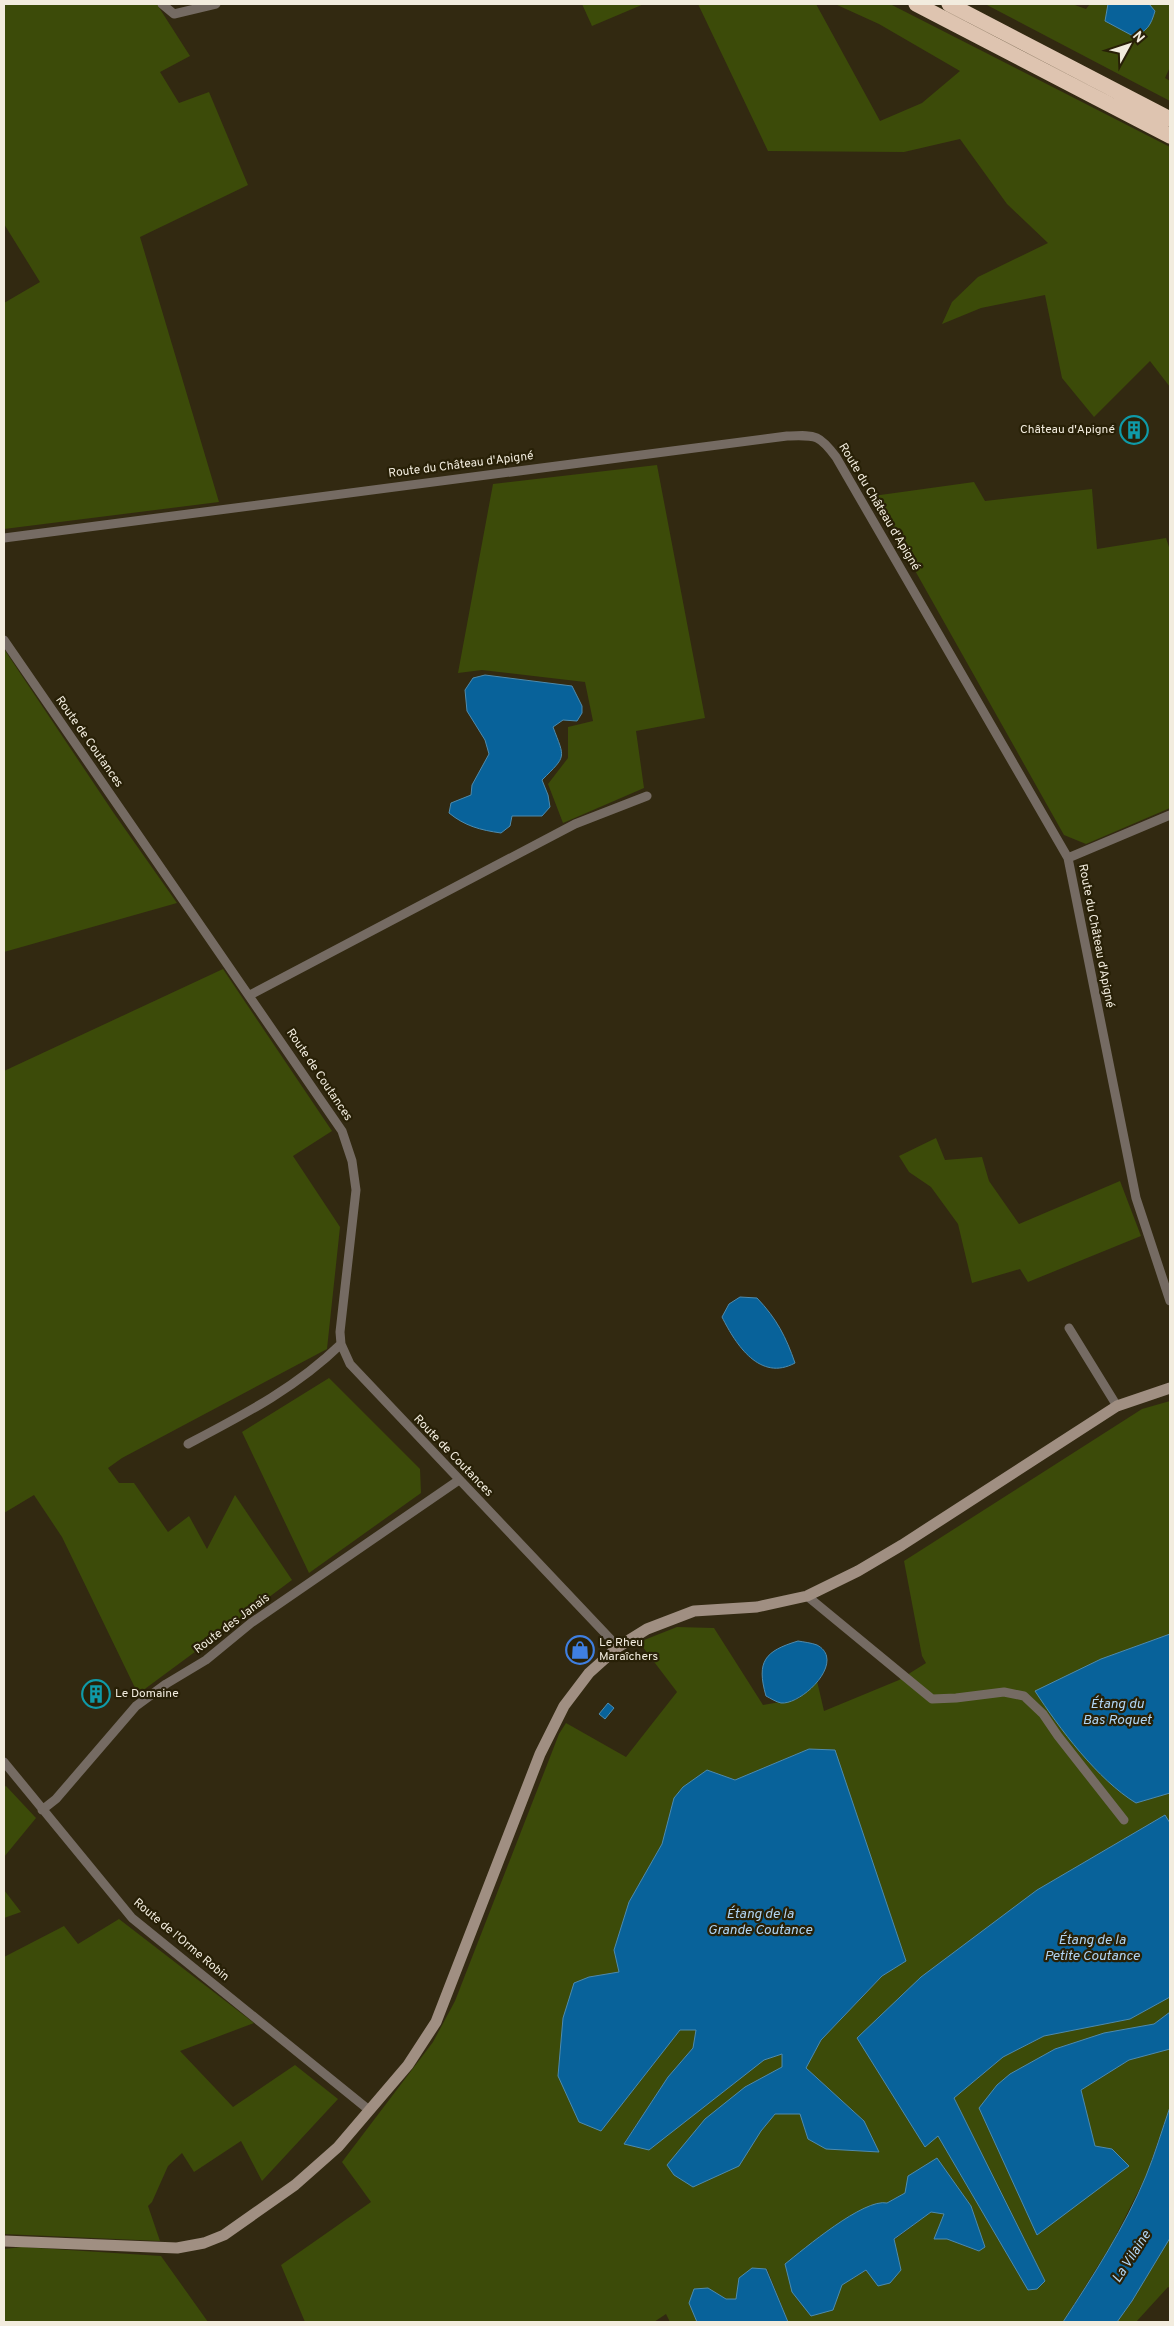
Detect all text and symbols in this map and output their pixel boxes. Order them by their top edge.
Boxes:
north arrow [1104,20,1154,70]
text: N [1128,28,1148,47]
building icon: Château d'Apigné [1119,415,1149,445]
place label: Château d'Apigné [1020,422,1115,438]
street label: Route du Château d'Apigné [834,440,924,574]
street label: Route du Château d'Apigné [387,448,535,482]
street label: Route de Coutances [51,693,127,791]
street label: Route du Château d'Apigné [1074,863,1118,1009]
street label: Route de Coutances [282,1026,356,1124]
street label: Route de Coutances [410,1412,496,1500]
street label: Route des Janais [191,1590,273,1658]
shop icon: Le Rheu Maraîchers [565,1635,595,1665]
place label: Le Rheu Maraîchers [599,1635,658,1665]
building icon: Le Domaine [81,1679,111,1709]
place label: Le Domaine [115,1686,179,1702]
water label: Étang du Bas Roquet [1082,1695,1153,1729]
street label: Route de l'Orme Robin [130,1895,232,1985]
water label: Étang de la Grande Coutance [708,1905,813,1939]
water label: Étang de la Petite Coutance [1044,1931,1141,1965]
water label: La Vilaine [1109,2227,1156,2286]

